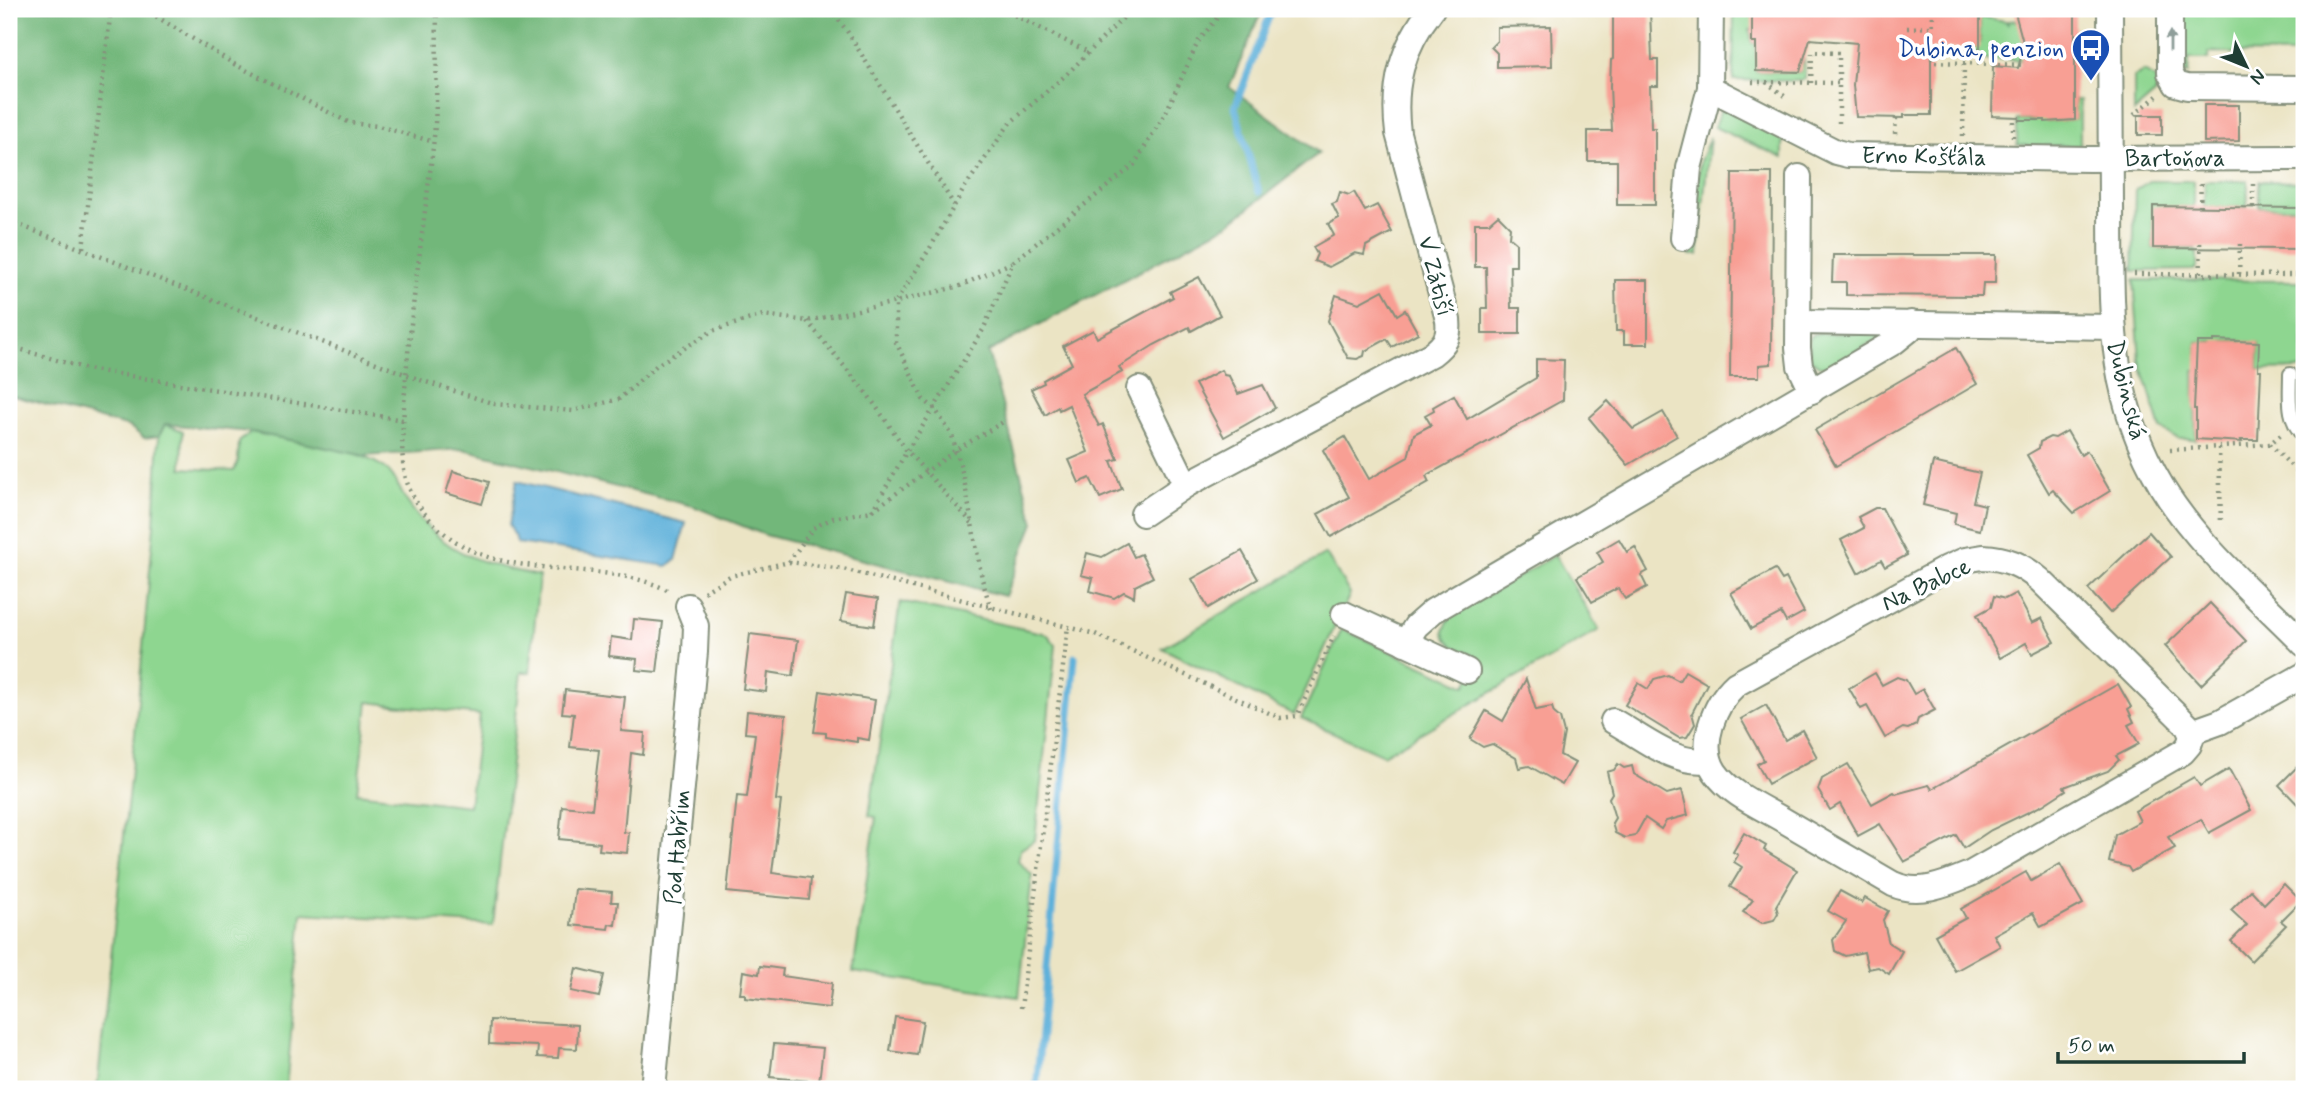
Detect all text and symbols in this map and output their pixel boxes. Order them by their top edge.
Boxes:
bus stop icon: Dubina, penzion [2070,27,2112,82]
one-way arrow [2164,30,2176,52]
north arrow [2212,32,2282,102]
place label: Dubina, penzion [1898,34,2064,65]
text: N [2244,63,2271,90]
street label: Erno Košťála [1861,141,1987,174]
street label: Bartoňova [2125,144,2225,175]
street label: V Zátiší [1410,233,1459,320]
street label: Dubinská [2098,337,2153,444]
street label: Na Babce [1877,551,1976,620]
street label: Pod Habřím [658,788,699,906]
scale bar [2058,1021,2243,1065]
text: 50 m [2068,1032,2115,1060]

